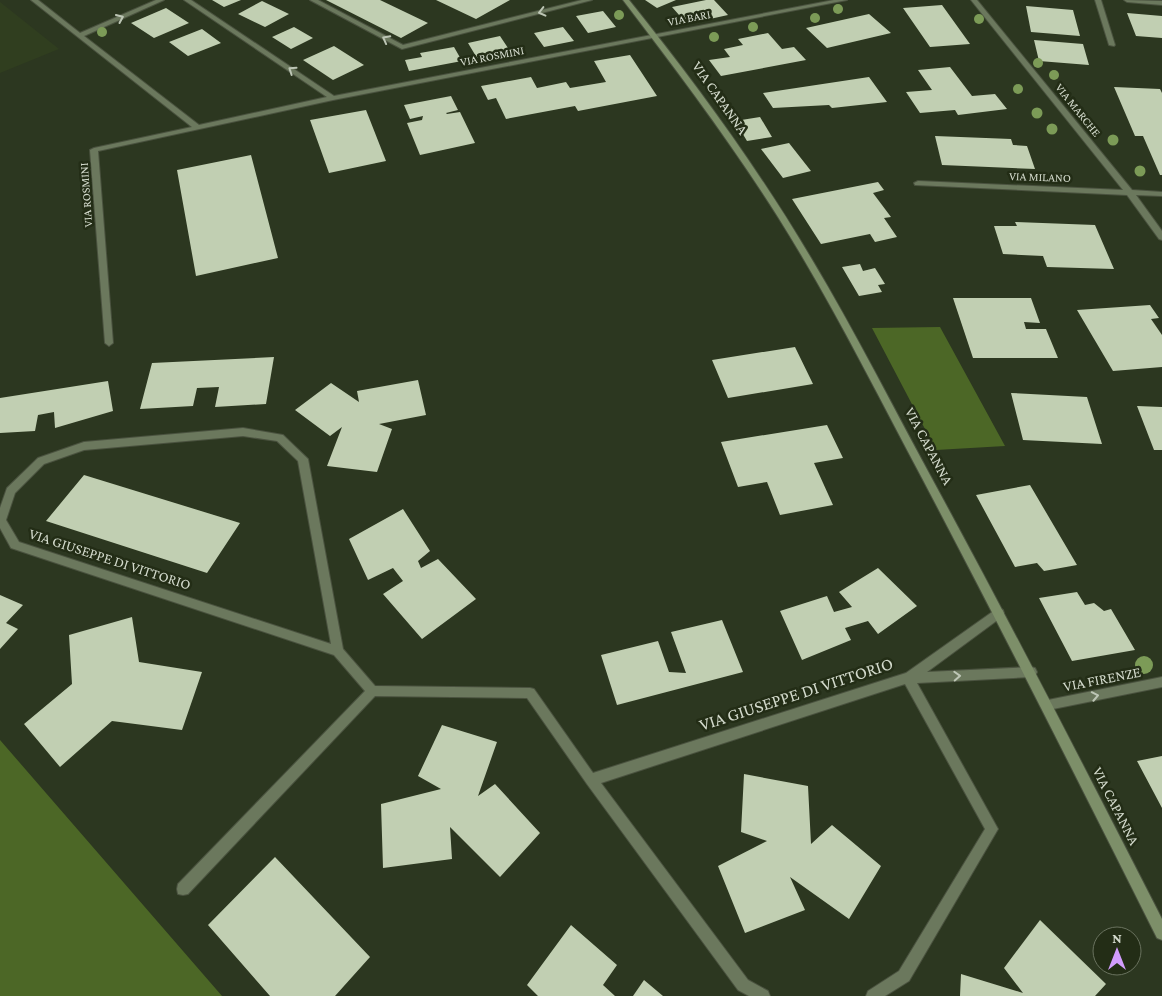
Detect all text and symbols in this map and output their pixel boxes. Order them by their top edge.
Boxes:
one-way arrow [537,6,546,17]
street label: VIA BARI [666,7,712,29]
one-way arrow [115,14,124,25]
one-way arrow [382,35,391,45]
street label: VIA ROSMINI [459,43,526,69]
street label: VIA CAPANNA [689,58,751,138]
one-way arrow [288,67,297,77]
street label: VIA MARCHE [1052,81,1104,140]
street label: VIA ROSMINI [77,162,95,228]
street label: VIA MILANO [1009,169,1071,185]
street label: VIA CAPANNA [902,405,956,488]
street label: VIA GIUSEPPE DI VITTORIO [27,525,193,593]
street label: VIA GIUSEPPE DI VITTORIO [696,653,896,735]
street label: VIA FIRENZE [1062,664,1142,694]
one-way arrow [953,671,961,681]
one-way arrow [1091,691,1100,701]
street label: VIA CAPANNA [1089,764,1143,848]
north arrow [1092,926,1142,976]
text: N [1112,930,1122,946]

